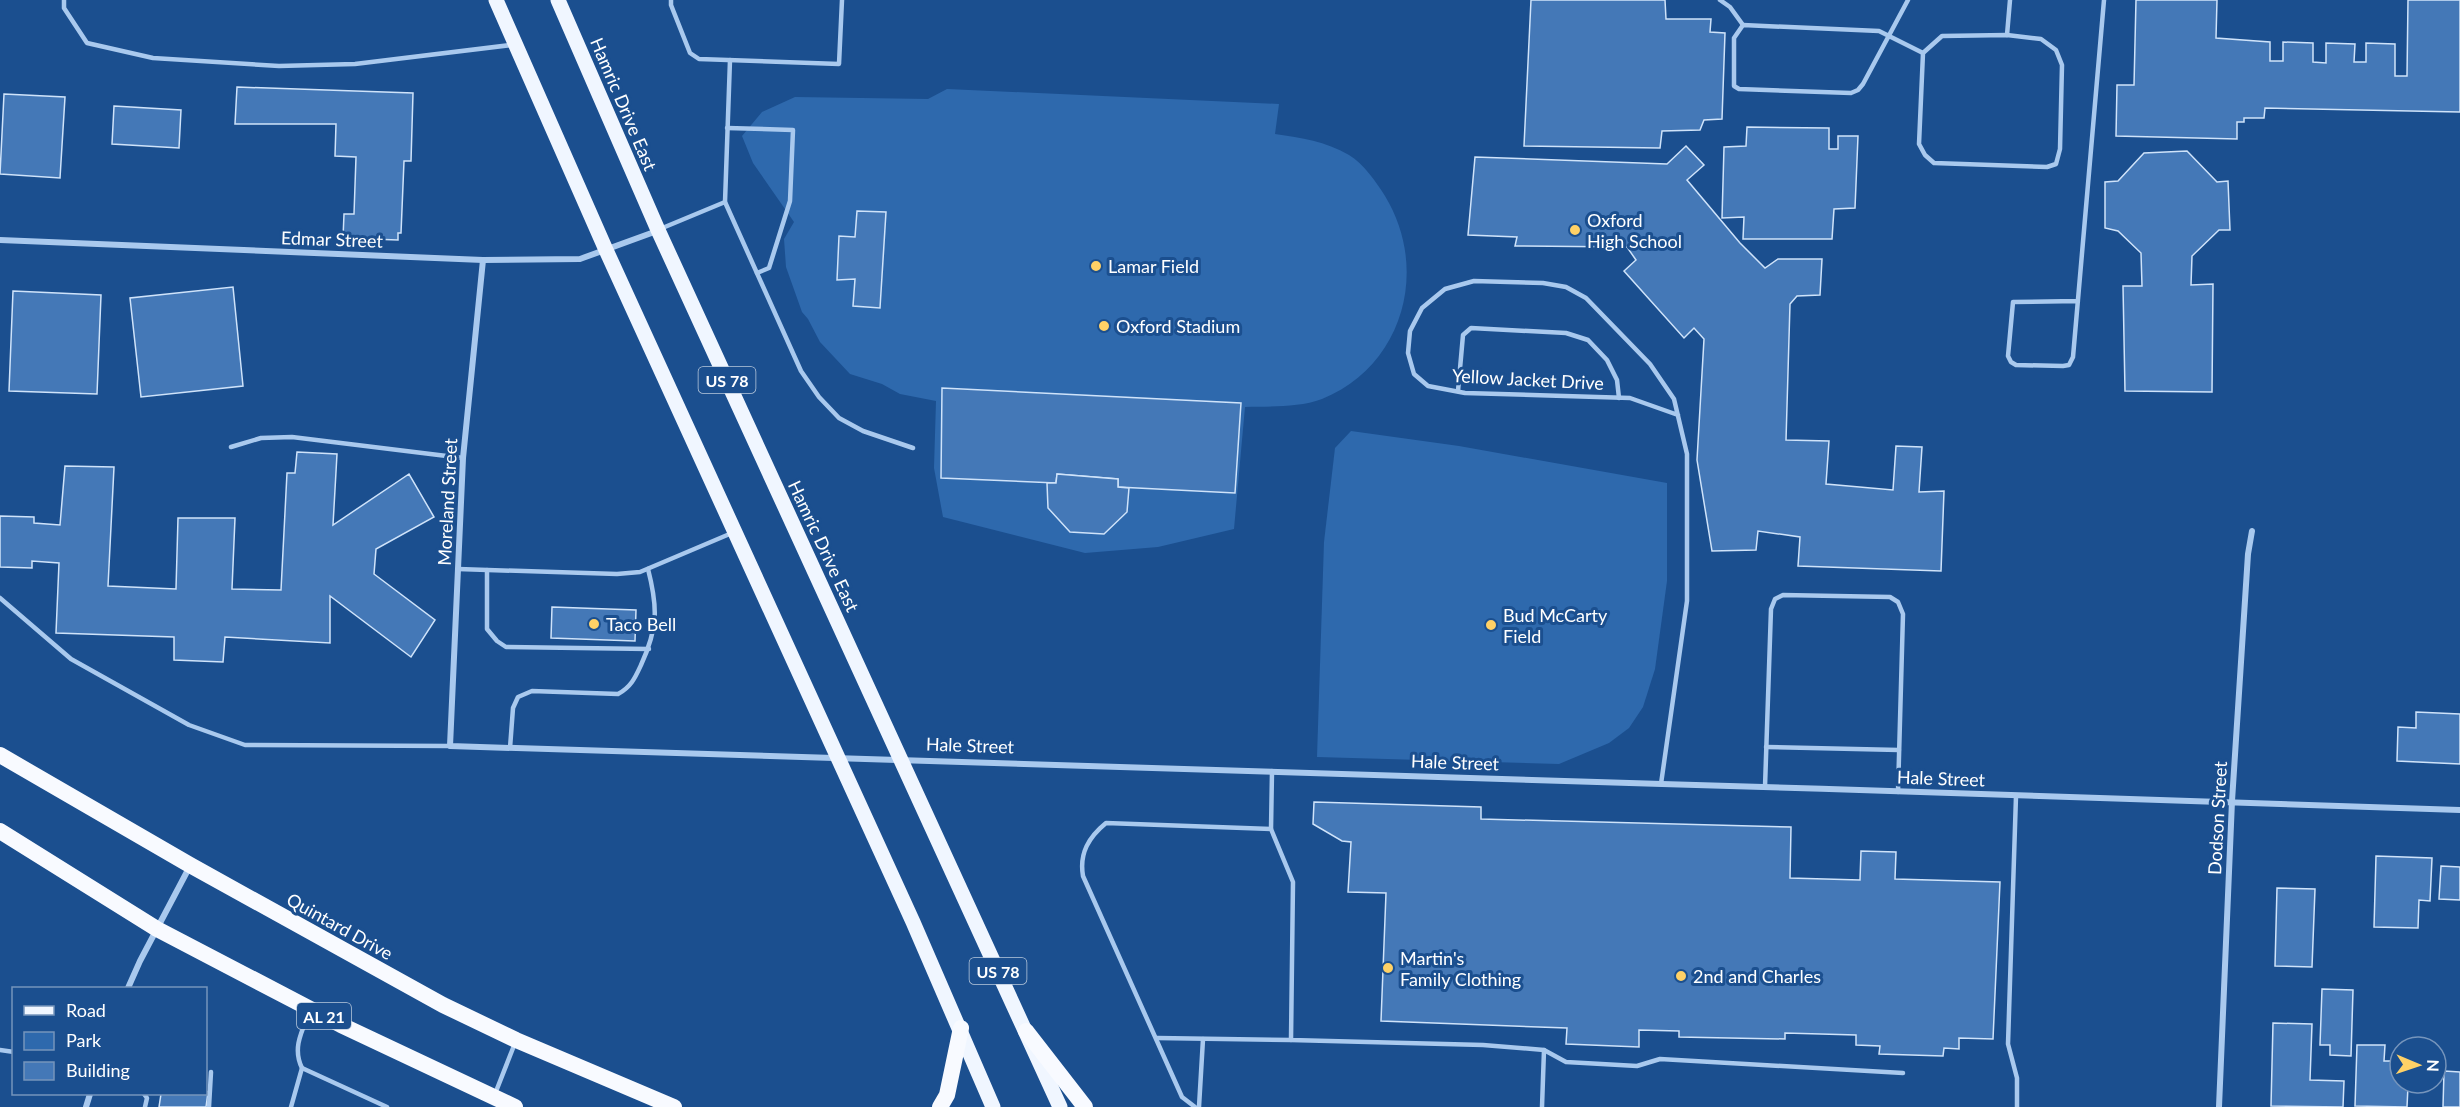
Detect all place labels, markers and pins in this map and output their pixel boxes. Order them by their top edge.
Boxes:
place label: Oxford High School [1587,209,1682,252]
marker: Oxford High School [1568,223,1582,237]
place label: Lamar Field [1108,255,1199,277]
marker: Lamar Field [1089,259,1103,273]
place label: Oxford Stadium [1116,315,1240,337]
marker: Oxford Stadium [1097,319,1111,333]
place label: Bud McCarty Field [1503,604,1608,647]
place label: Taco Bell [606,613,676,635]
marker: Taco Bell [587,617,601,631]
marker: Bud McCarty Field [1484,618,1498,632]
place label: Martin's Family Clothing [1400,947,1521,990]
marker: Martin's Family Clothing [1381,961,1395,975]
place label: 2nd and Charles [1693,965,1821,987]
marker: 2nd and Charles [1674,969,1688,983]

